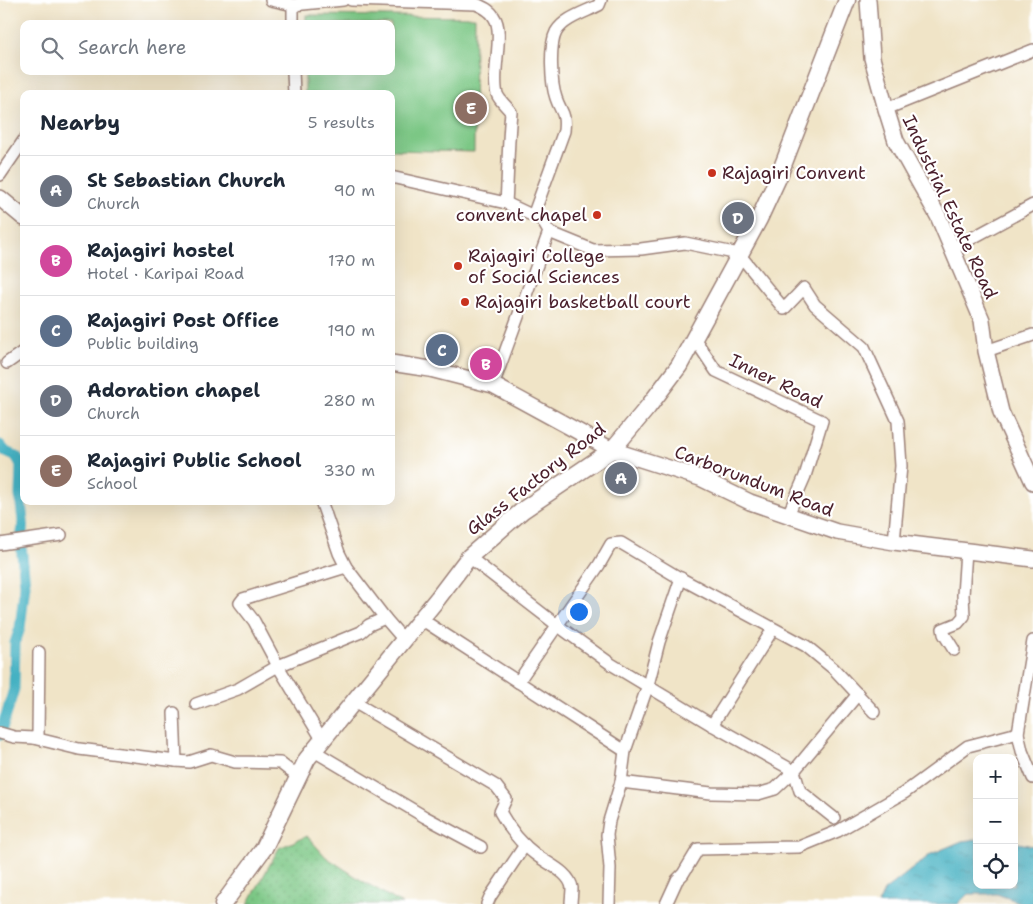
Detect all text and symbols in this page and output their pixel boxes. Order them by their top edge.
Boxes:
search box [20,20,395,75]
icon: search [38,34,66,62]
text: Search here [78,35,187,60]
pin: E [455,89,487,127]
text: Nearby [40,109,120,137]
street label: Industrial Estate Road [897,111,1003,303]
text: 5 results [308,112,375,133]
place label: Rajagiri Convent [722,161,866,185]
marker: Rajagiri Convent [706,167,718,179]
text: St Sebastian Church [87,168,286,193]
text: A [50,180,62,201]
text: 90 m [334,180,375,201]
text: Church [87,193,140,214]
pin: D [722,199,754,237]
place label: convent chapel [456,203,588,227]
marker: convent chapel [591,209,603,221]
text: Rajagiri hostel [87,238,234,263]
place label: Rajagiri College of Social Sciences [468,244,620,289]
text: B [51,250,61,271]
text: 170 m [328,250,375,271]
marker: Rajagiri College of Social Sciences [452,260,464,272]
text: Hotel · Karipai Road [87,263,244,284]
place label: Rajagiri basketball court [475,290,691,314]
marker: Rajagiri basketball court [459,296,471,308]
text: Rajagiri Post Office [87,308,279,333]
text: C [51,320,61,341]
text: 190 m [328,320,375,341]
pin: C [426,331,458,369]
text: Public building [87,333,199,354]
pin: B [470,345,502,383]
street label: Inner Road [725,348,827,414]
text: Adoration chapel [87,378,260,403]
text: D [50,390,62,411]
text: 280 m [323,390,375,411]
text: Church [87,403,140,424]
street label: Glass Factory Road [462,417,610,541]
street label: Carborundum Road [671,440,837,522]
text: Rajagiri Public School [87,448,302,473]
pin: A [605,459,637,497]
text: E [51,460,61,481]
text: 330 m [323,460,375,481]
text: School [87,473,137,494]
your location [566,599,592,625]
map controls [973,754,1018,889]
button: + [973,754,1018,799]
button: − [973,799,1018,844]
button: locate [973,844,1018,889]

